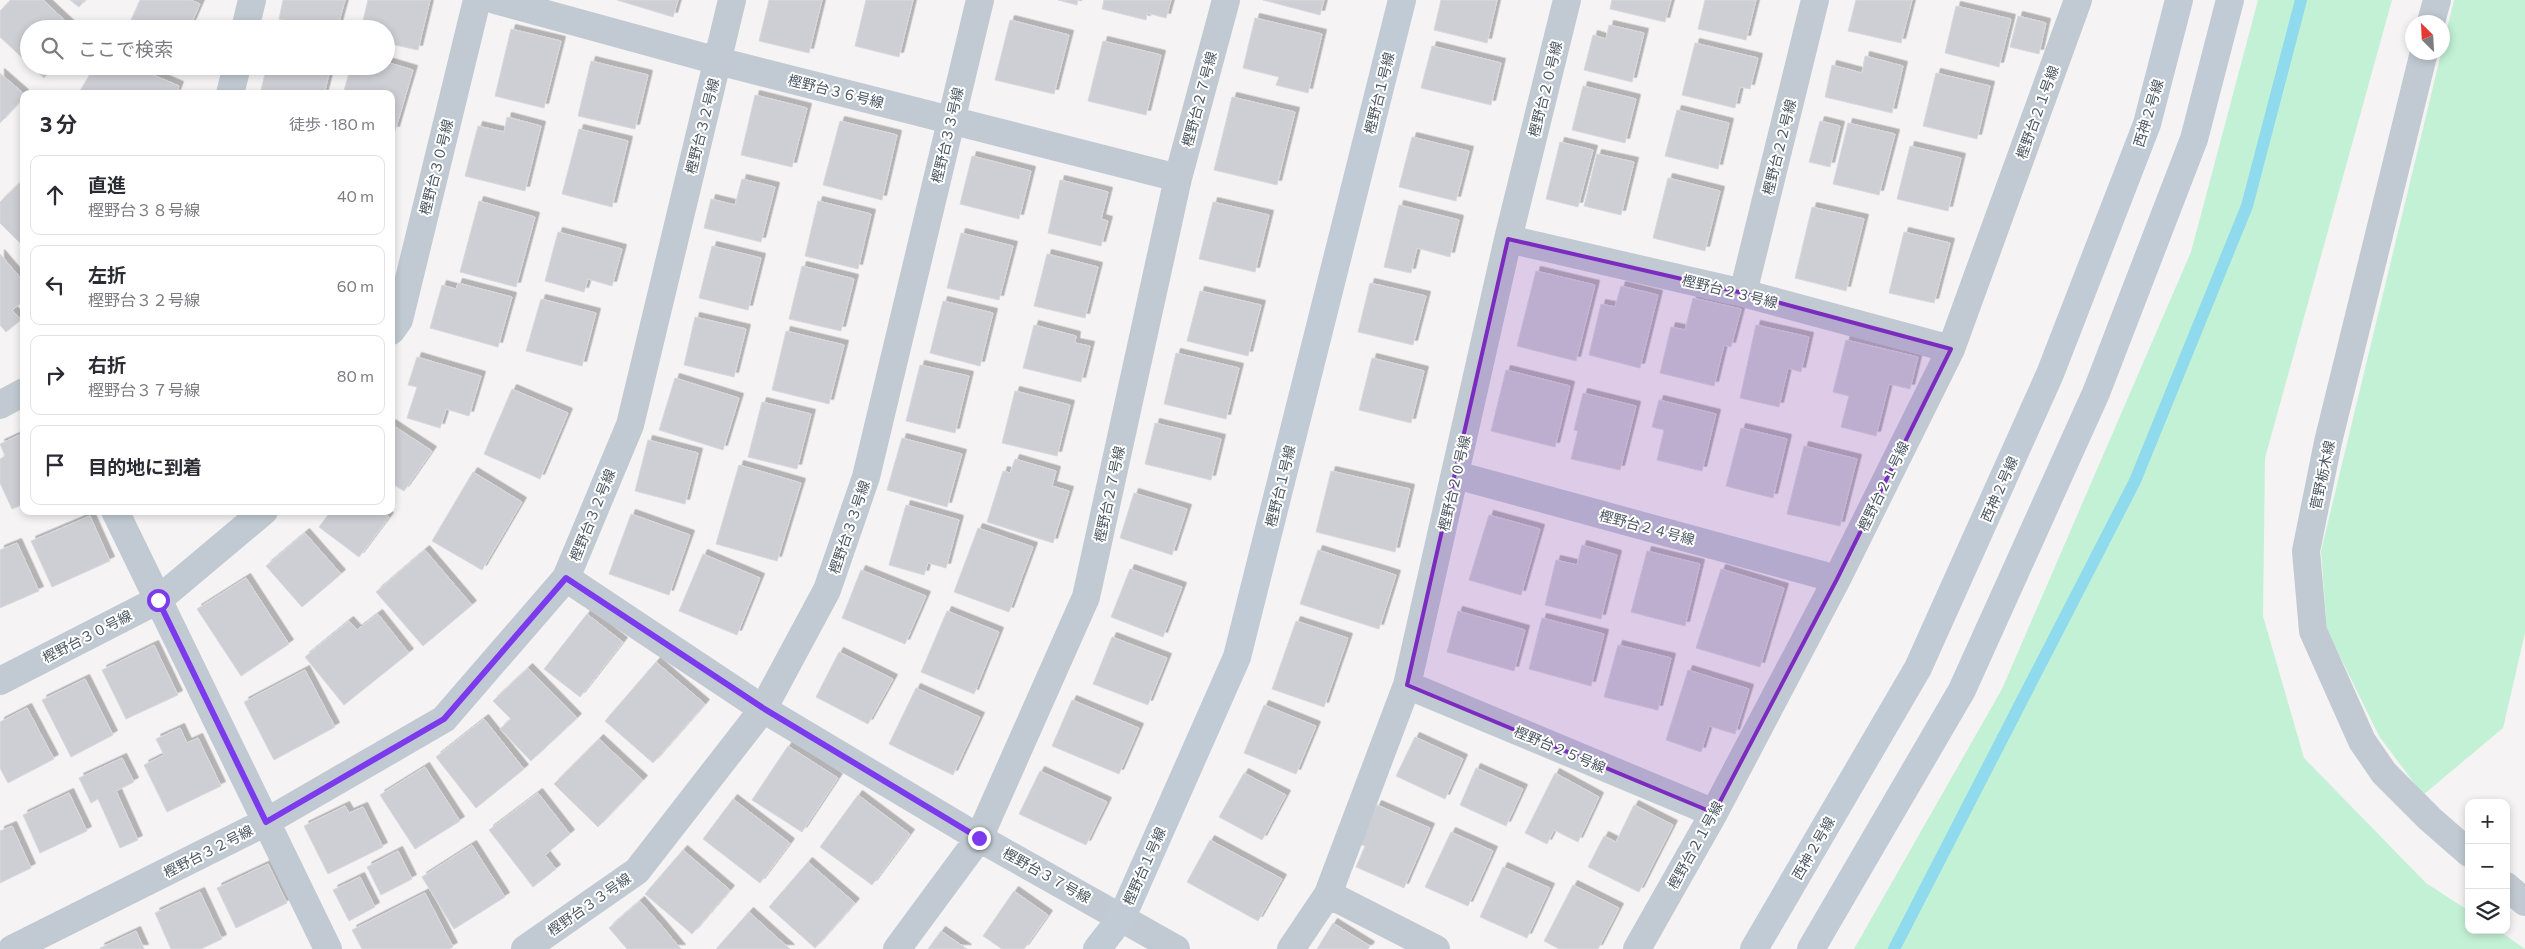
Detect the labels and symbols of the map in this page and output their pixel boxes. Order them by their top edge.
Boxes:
north arrow [2405,15,2450,60]
street label: 樫野台２０号線 [1525,39,1565,139]
street label: 樫野台２７号線 [1178,49,1220,149]
street label: 樫野台１号線 [1361,50,1397,136]
street label: 樫野台２１号線 [2012,63,2062,161]
street label: 樫野台３６号線 [786,71,886,111]
street label: 樫野台３２号線 [682,76,722,176]
street label: 西神２号線 [2130,77,2166,149]
street label: 樫野台３３号線 [928,85,966,185]
street label: 樫野台２２号線 [1759,97,1799,197]
street label: 樫野台３０号線 [416,117,456,217]
street label: 樫野台２３号線 [1680,271,1780,311]
street label: 樫野台２０号線 [1435,433,1473,533]
street label: 樫野台２１号線 [1854,438,1912,534]
street label: 菅野栃木線 [2306,439,2338,511]
street label: 樫野台１号線 [1262,443,1298,529]
street label: 樫野台２７号線 [1090,444,1128,544]
street label: 西神２号線 [1977,454,2021,524]
street label: 樫野台３２号線 [566,466,618,564]
street label: 樫野台３３号線 [825,478,873,576]
street label: 樫野台２４号線 [1597,506,1697,548]
route start [147,589,170,612]
street label: 樫野台３０号線 [39,606,135,666]
street label: 樫野台２５号線 [1512,722,1608,776]
street label: 樫野台２１号線 [1664,798,1726,892]
street label: 西神２号線 [1788,813,1838,883]
street label: 樫野台３２号線 [160,821,256,881]
street label: 樫野台１号線 [1119,824,1169,908]
route end [968,827,991,850]
street label: 樫野台３７号線 [1000,844,1094,906]
street label: 樫野台３３号線 [544,869,634,939]

